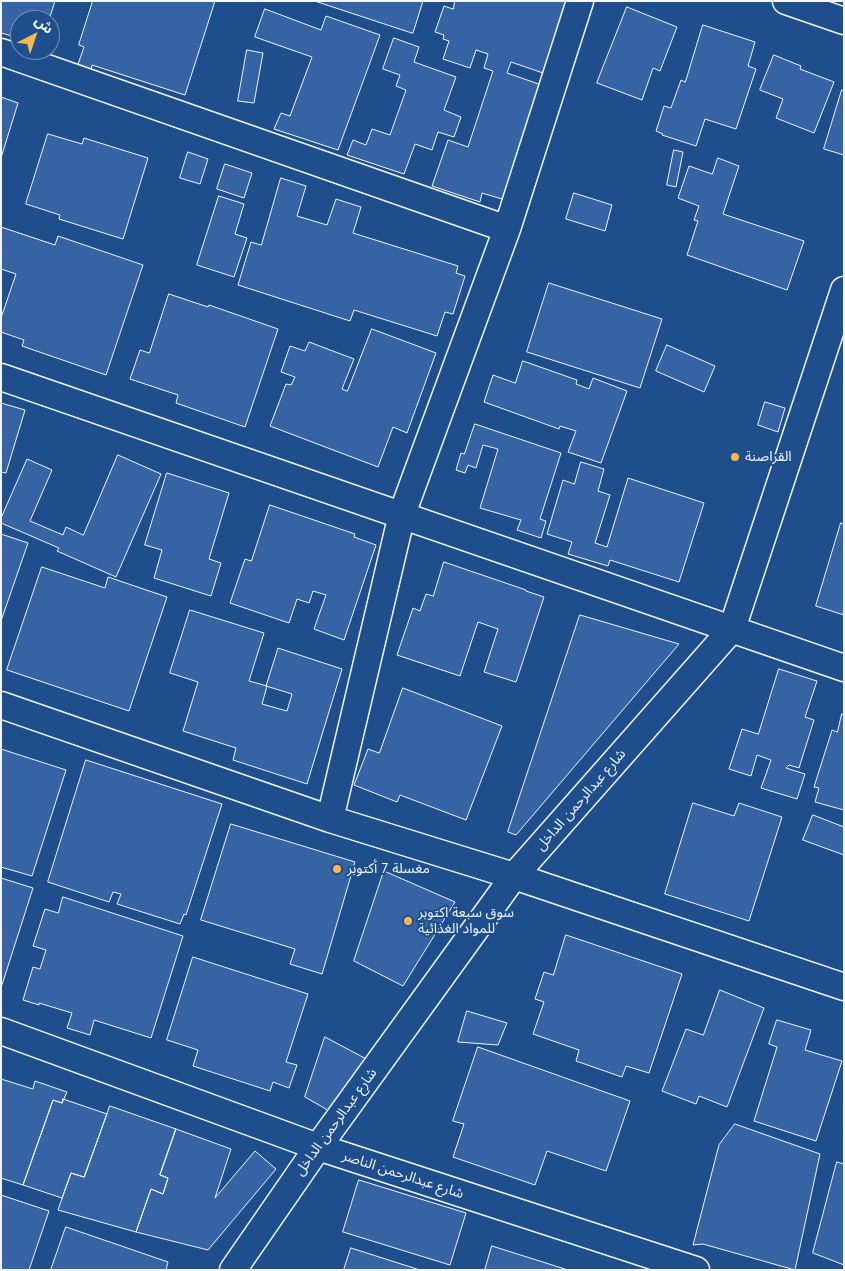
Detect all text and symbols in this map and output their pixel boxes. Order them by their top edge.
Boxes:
north arrow [10,10,60,60]
text: ش [31,11,57,38]
place label: القراصنة [745,449,792,465]
marker: القراصنة [729,451,741,463]
street label: شارع عبدالرحمن الداخل [532,746,630,854]
place label: مغسلة 7 أكتوبر [347,861,430,877]
marker: مغسلة 7 أكتوبر [331,863,343,875]
place label: سوق سبعة اكتوبر للمواد الغذائية [418,905,514,938]
marker: سوق سبعة اكتوبر للمواد الغذائية [402,915,414,927]
street label: شارع عبدالرحمن الداخل [291,1065,381,1179]
street label: شارع عبدالرحمن الناصر [340,1147,466,1203]

